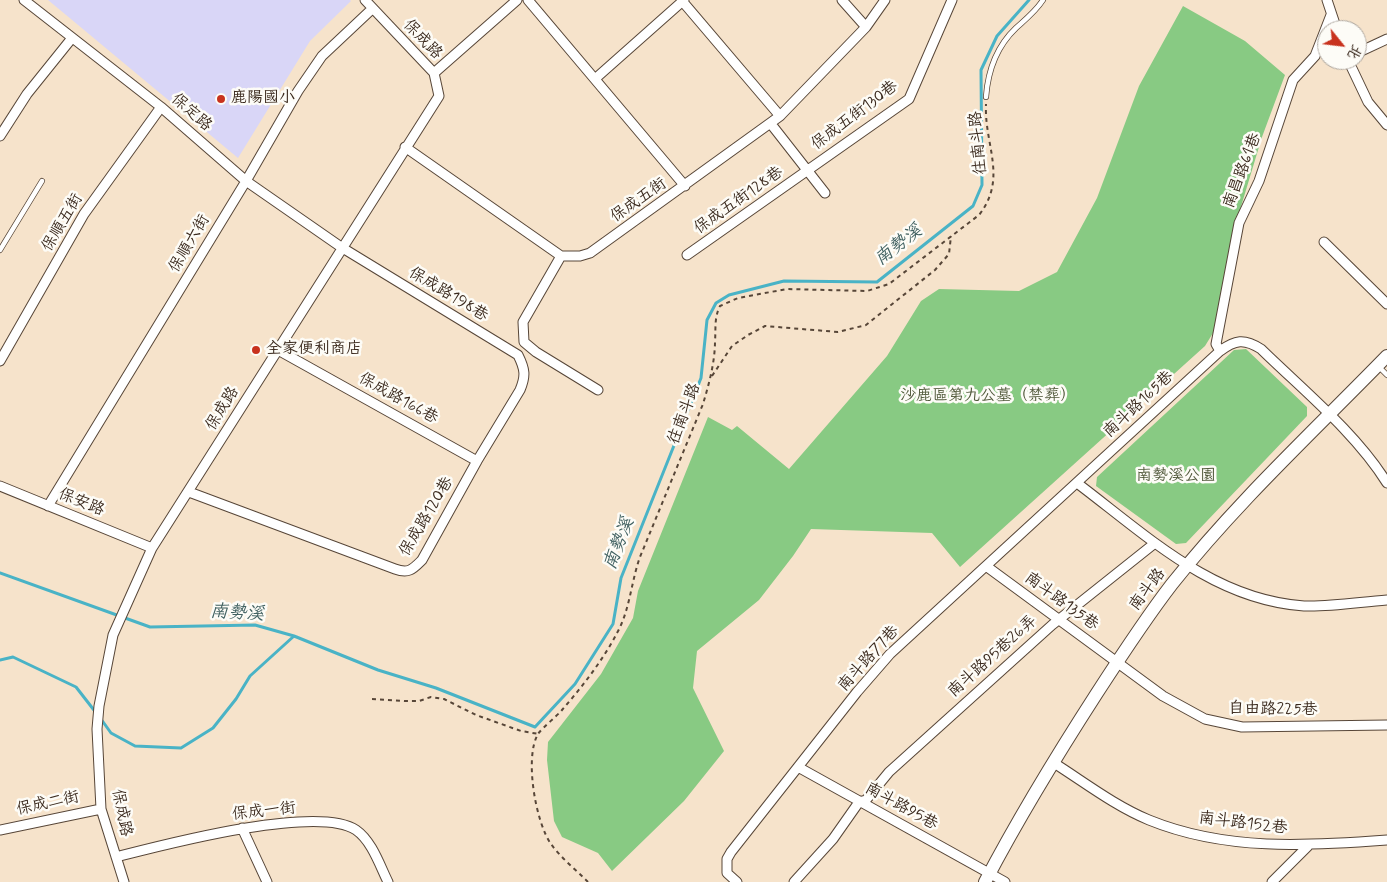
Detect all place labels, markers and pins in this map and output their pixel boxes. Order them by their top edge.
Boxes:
place label: 鹿陽國小 [231,89,295,109]
marker: 鹿陽國小 [215,93,227,105]
place label: 全家便利商店 [266,340,362,360]
marker: 全家便利商店 [250,344,262,356]

